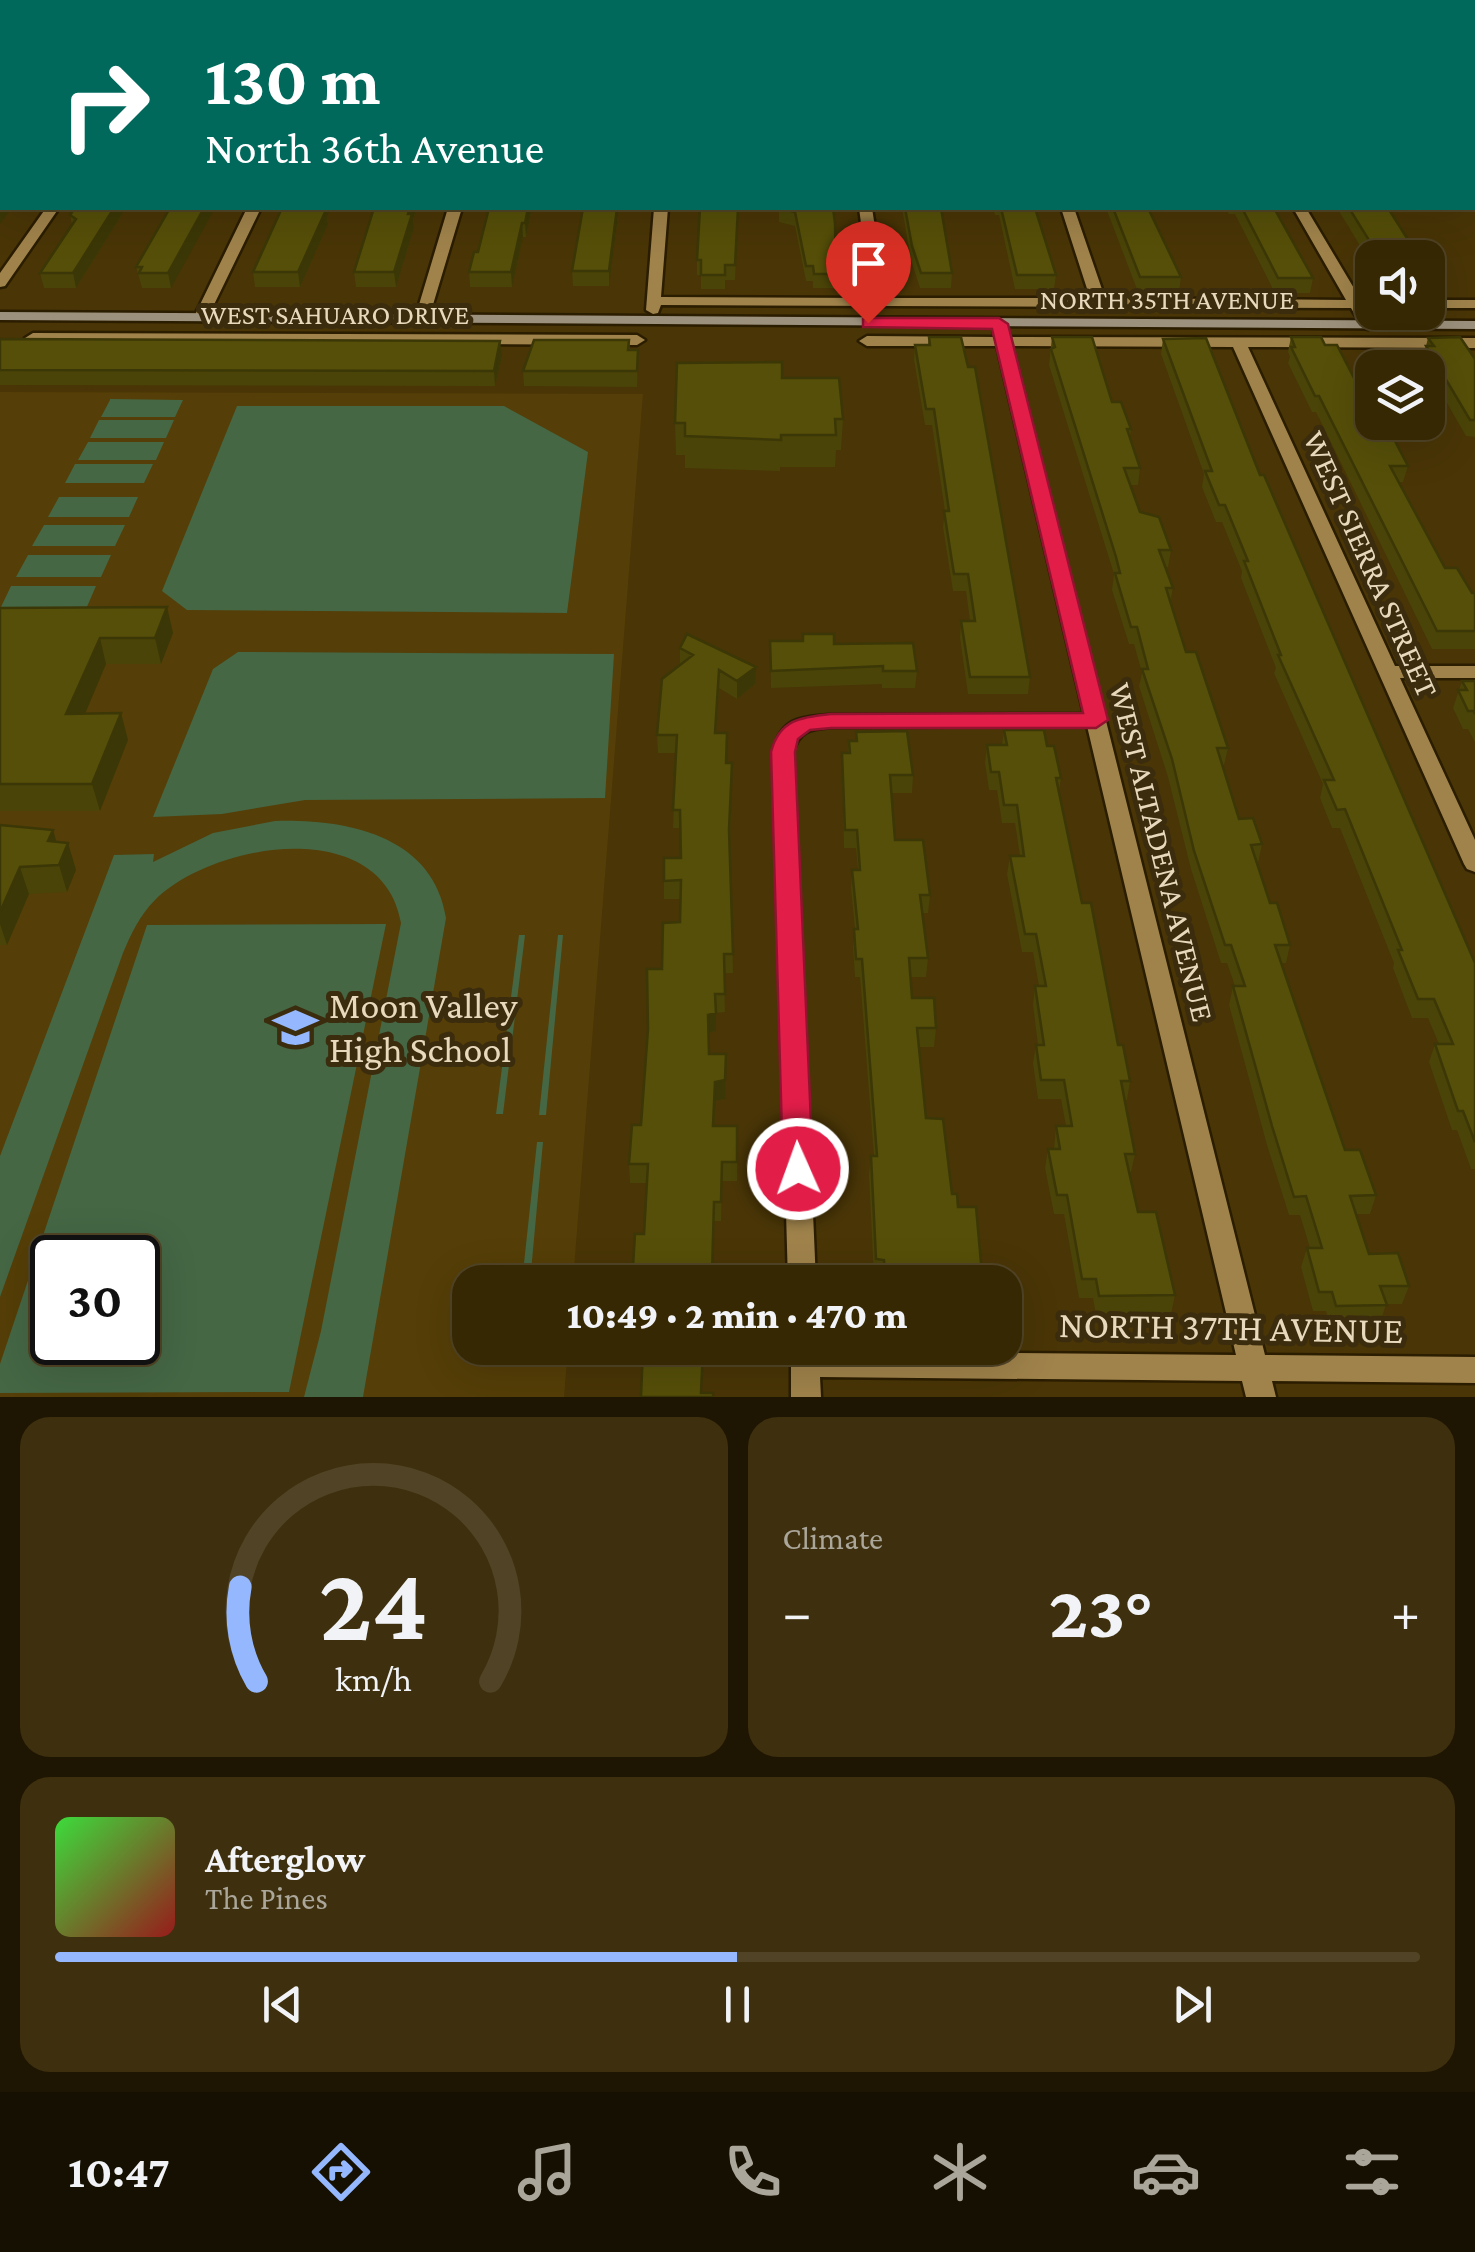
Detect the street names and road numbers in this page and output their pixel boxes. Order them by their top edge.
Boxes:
street label: NORTH 35TH AVENUE [1040,284,1294,315]
street label: WEST SAHUARO DRIVE [201,299,469,330]
street label: WEST SIERRA STREET [1296,425,1446,703]
street label: WEST ALTADENA AVENUE [1102,679,1222,1025]
street label: NORTH 37TH AVENUE [1058,1303,1404,1351]

